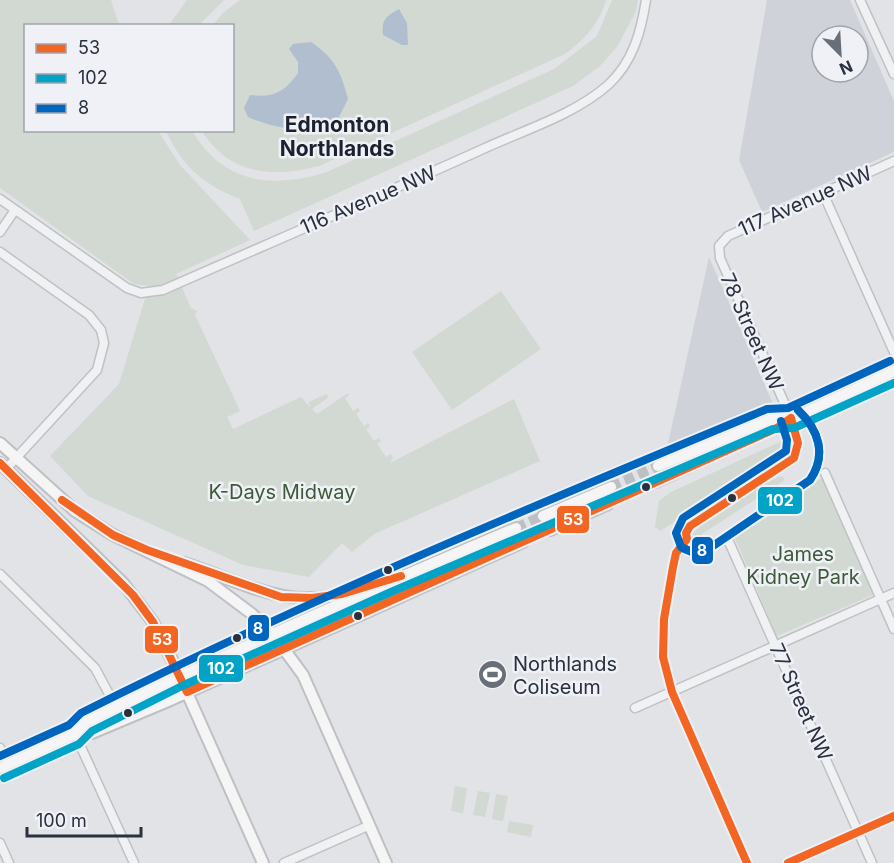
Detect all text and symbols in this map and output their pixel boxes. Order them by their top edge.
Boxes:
legend [24,24,234,132]
north arrow [810,24,870,84]
text: 53 [78,37,100,58]
text: N [836,56,856,79]
text: 102 [78,67,108,88]
text: 8 [78,97,89,118]
district label: Edmonton Northlands [280,112,394,161]
street label: 116 Avenue NW [297,161,440,239]
street label: 117 Avenue NW [734,161,876,241]
street label: 78 Street NW [715,270,789,395]
park label: K-Days Midway [209,480,355,504]
unlabelled marker [640,481,652,493]
line badge: 102 [757,486,803,515]
text: 102 [766,490,794,510]
unlabelled marker [726,492,738,504]
line badge: 53 [556,505,590,534]
text: 53 [563,509,583,529]
line badge: 8 [691,536,714,565]
text: 8 [697,540,707,560]
park label: James Kidney Park [746,542,860,589]
unlabelled marker [382,564,394,576]
unlabelled marker [352,610,364,622]
line badge: 8 [247,614,270,642]
text: 8 [253,618,263,638]
line badge: 53 [144,625,179,654]
text: 53 [152,629,172,649]
unlabelled marker [231,632,243,644]
street label: 77 Street NW [765,640,838,764]
place label: Northlands Coliseum [513,652,617,699]
line badge: 102 [198,654,244,683]
text: 102 [207,658,235,678]
sports icon: Northlands Coliseum [476,659,508,691]
unlabelled marker [122,707,134,719]
scale bar [27,800,141,838]
text: 100 m [36,810,87,831]

